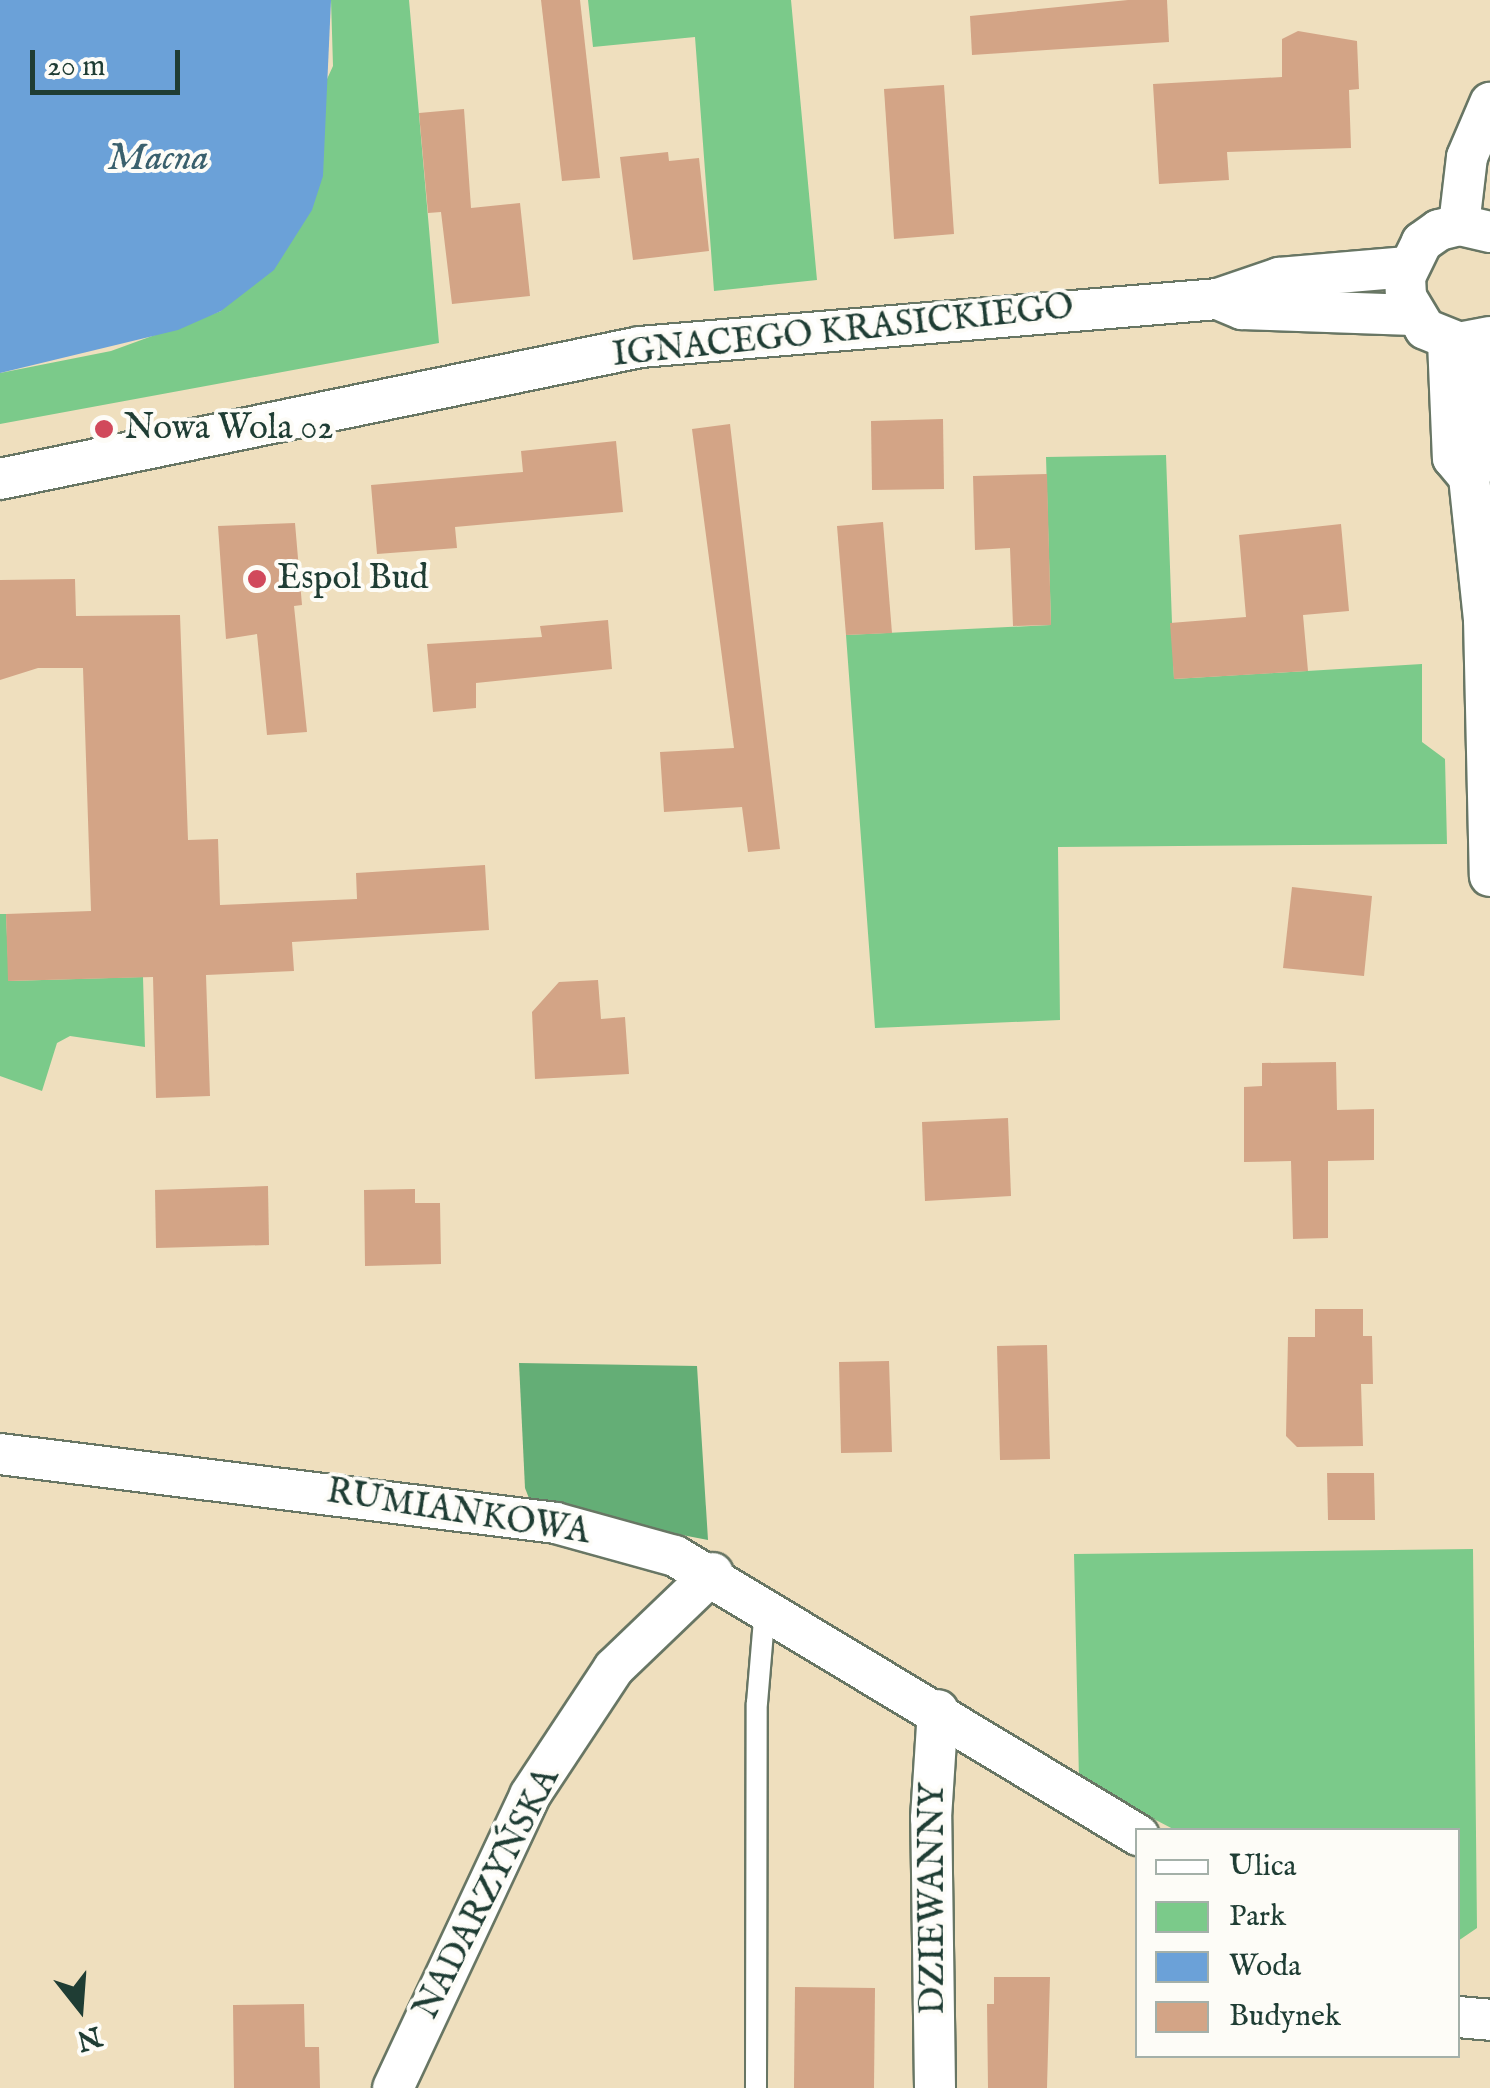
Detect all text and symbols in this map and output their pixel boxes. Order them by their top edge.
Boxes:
scale bar [35,30,185,92]
text: 20 m [47,48,106,86]
water label: Macna [107,137,209,183]
street label: IGNACEGO KRASICKIEGO [610,287,1076,377]
place label: Nowa Wola 02 [124,408,334,450]
marker: Nowa Wola 02 [93,418,115,440]
place label: Espol Bud [277,558,428,600]
marker: Espol Bud [246,568,268,590]
street label: RUMIANKOWA [324,1471,592,1555]
street label: NADARZYŃSKA [407,1761,569,2027]
street label: DZIEWANNY [913,1783,955,2015]
legend [1135,1828,1460,2058]
text: Ulica [1229,1848,1297,1886]
text: Park [1229,1898,1286,1936]
text: Woda [1229,1948,1301,1986]
north arrow [30,1958,130,2058]
text: Budynek [1229,1998,1341,2036]
text: N [72,2017,106,2057]

